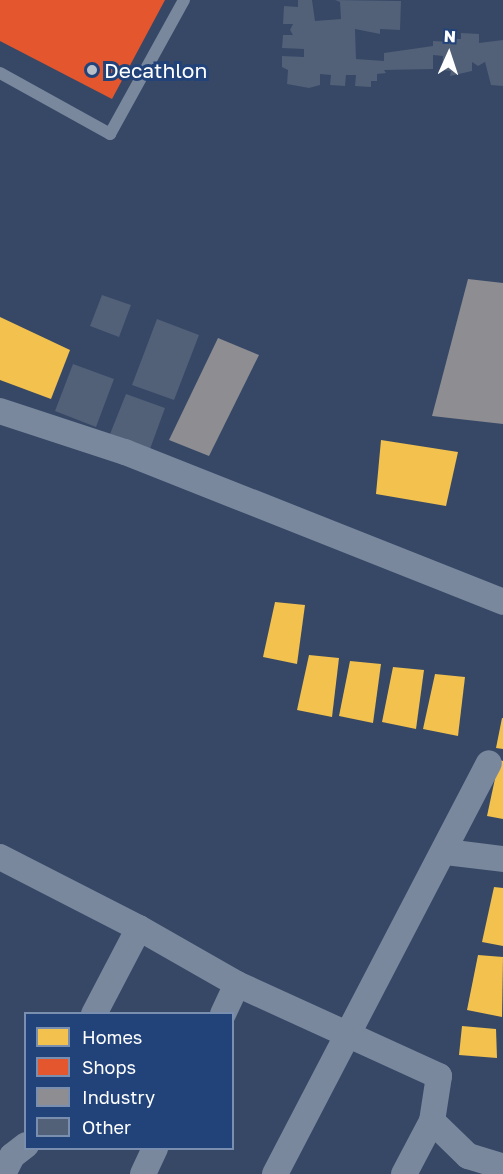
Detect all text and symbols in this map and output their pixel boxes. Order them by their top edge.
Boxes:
north arrow [419,24,479,84]
text: N [443,26,457,46]
place label: Decathlon [104,57,207,83]
marker: Decathlon [85,63,99,77]
legend [24,1012,234,1150]
text: Homes [82,1026,142,1048]
text: Shops [82,1056,136,1078]
text: Industry [82,1086,155,1108]
text: Other [82,1116,131,1138]

